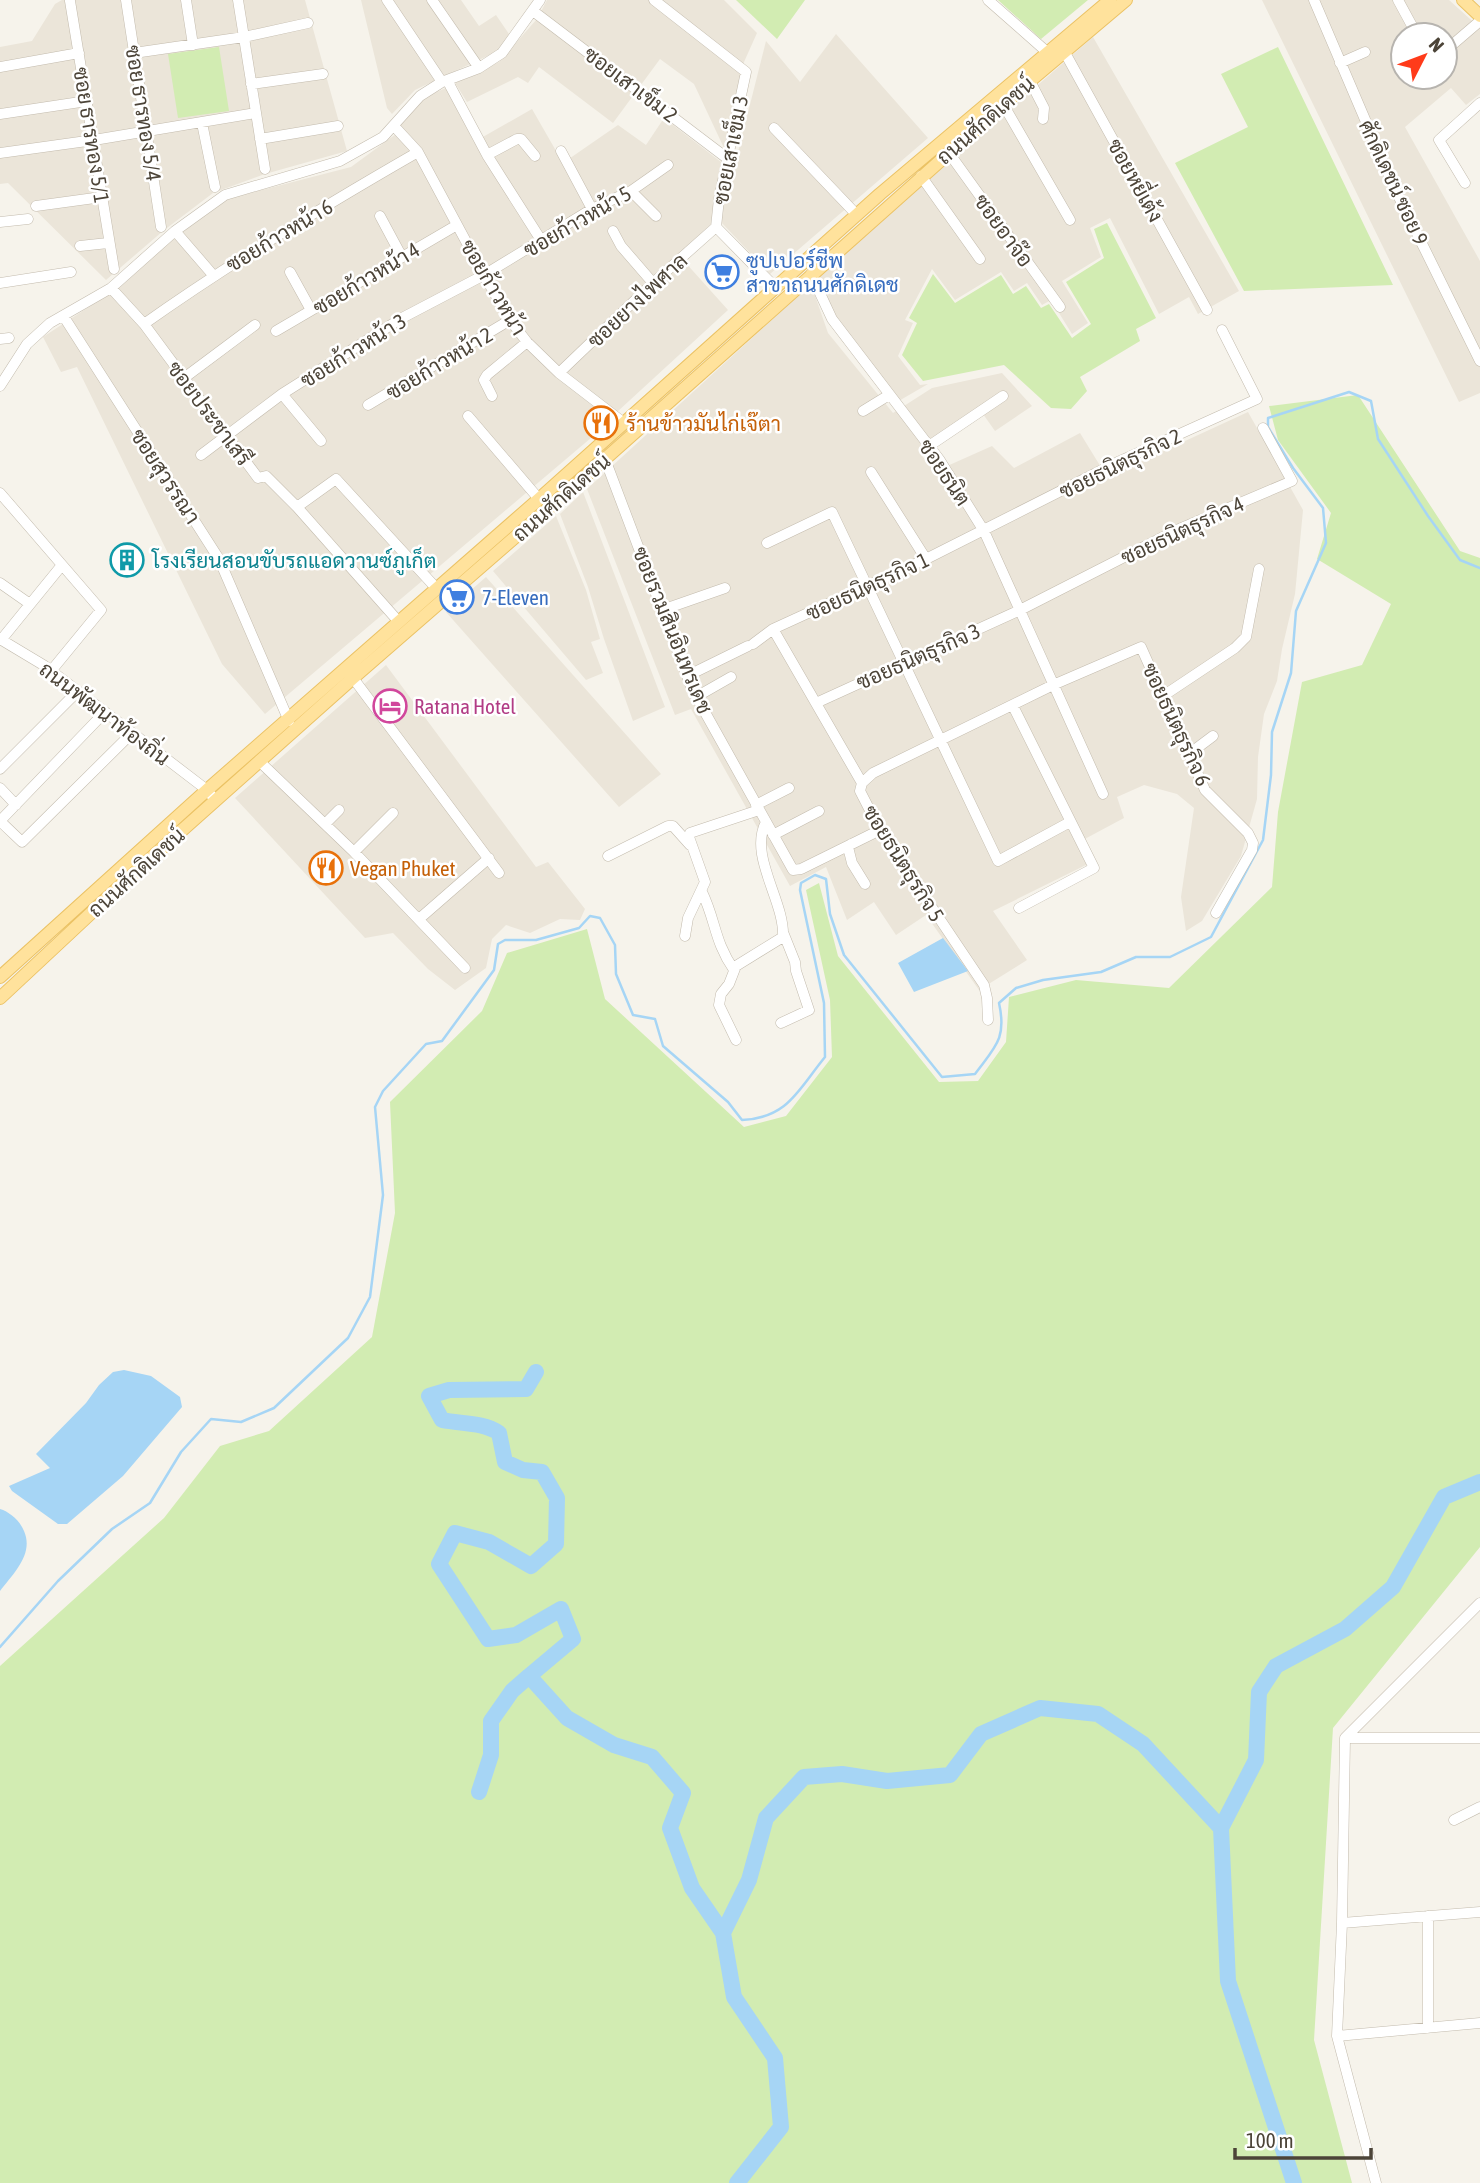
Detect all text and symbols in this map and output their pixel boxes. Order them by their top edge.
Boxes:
north arrow [1389,21,1459,91]
text: N [1425,33,1449,56]
street label: ซอยเสาเข็ม 2 [580,39,684,127]
street label: ซอย ธารทอง 5/4 [121,43,167,183]
street label: ซอย ธารทอง 5/1 [69,65,115,205]
street label: ถนนศักดิเดชน์ [931,70,1039,169]
street label: ซอยเสาเข็ม 3 [706,93,752,207]
street label: ศักดิเดชน์ ซอย 9 [1355,115,1434,248]
street label: ซอยหยี่เต้ง [1103,131,1175,226]
street label: ซอยก้าวหน้า 5 [519,181,635,261]
street label: ซอยอาจ๊อ [970,189,1038,271]
street label: ซอยก้าวหน้า 6 [221,194,337,276]
street label: ซอยก้าวหน้า [456,235,532,339]
street label: ซอยก้าวหน้า 4 [308,237,424,319]
place label: ซูปเปอร์ชีพ สาขาถนนศักดิเดช [746,247,899,296]
street label: ซอยยางไพศาล [582,248,692,352]
supermarket icon: ซูปเปอร์ชีพ สาขาถนนศักดิเดช [703,253,741,291]
street label: ซอยก้าวหน้า 3 [296,308,410,392]
street label: ซอยก้าวหน้า 2 [381,322,497,404]
street label: ซอยประชาเสรี [163,356,257,470]
restaurant icon: ร้านข้าวมันไก่เจ๊ตา [582,404,620,442]
place label: ร้านข้าวมันไก่เจ๊ตา [626,411,781,435]
street label: ซอยธนิตธุรกิจ 2 [1055,423,1186,506]
street label: ซอยสุวรรณา [124,424,206,530]
street label: ซอยธนิต [914,434,976,510]
street label: ถนนศักดิเดชน์ [507,447,615,546]
street label: ซอยธนิตธุรกิจ 4 [1117,491,1249,572]
building icon: โรงเรียนสอนขับรถแอดวานซ์ภูเก็ต [108,541,146,579]
street label: ซอยรวมสินอินทรเดช [629,543,717,717]
place label: โรงเรียนสอนขับรถแอดวานซ์ภูเก็ต [151,546,436,576]
street label: ซอยธนิตธุรกิจ 1 [802,547,934,628]
supermarket icon: 7-Eleven [438,578,476,616]
place label: 7-Eleven [482,585,549,609]
street label: ซอยธนิตธุรกิจ 3 [852,618,985,697]
street label: ถนนพัฒนาท้องถิ่น [35,652,178,770]
street label: ซอยธนิตธุรกิจ 6 [1135,659,1216,791]
hotel icon: Ratana Hotel [371,687,409,725]
place label: Ratana Hotel [414,694,516,718]
street label: ซอยธนิตธุรกิจ 5 [856,800,949,927]
street label: ถนนศักดิเดชน์ [82,822,189,921]
restaurant icon: Vegan Phuket [307,849,345,887]
place label: Vegan Phuket [350,856,456,880]
scale bar [1235,2116,1372,2160]
text: 100 m [1246,2128,1294,2152]

